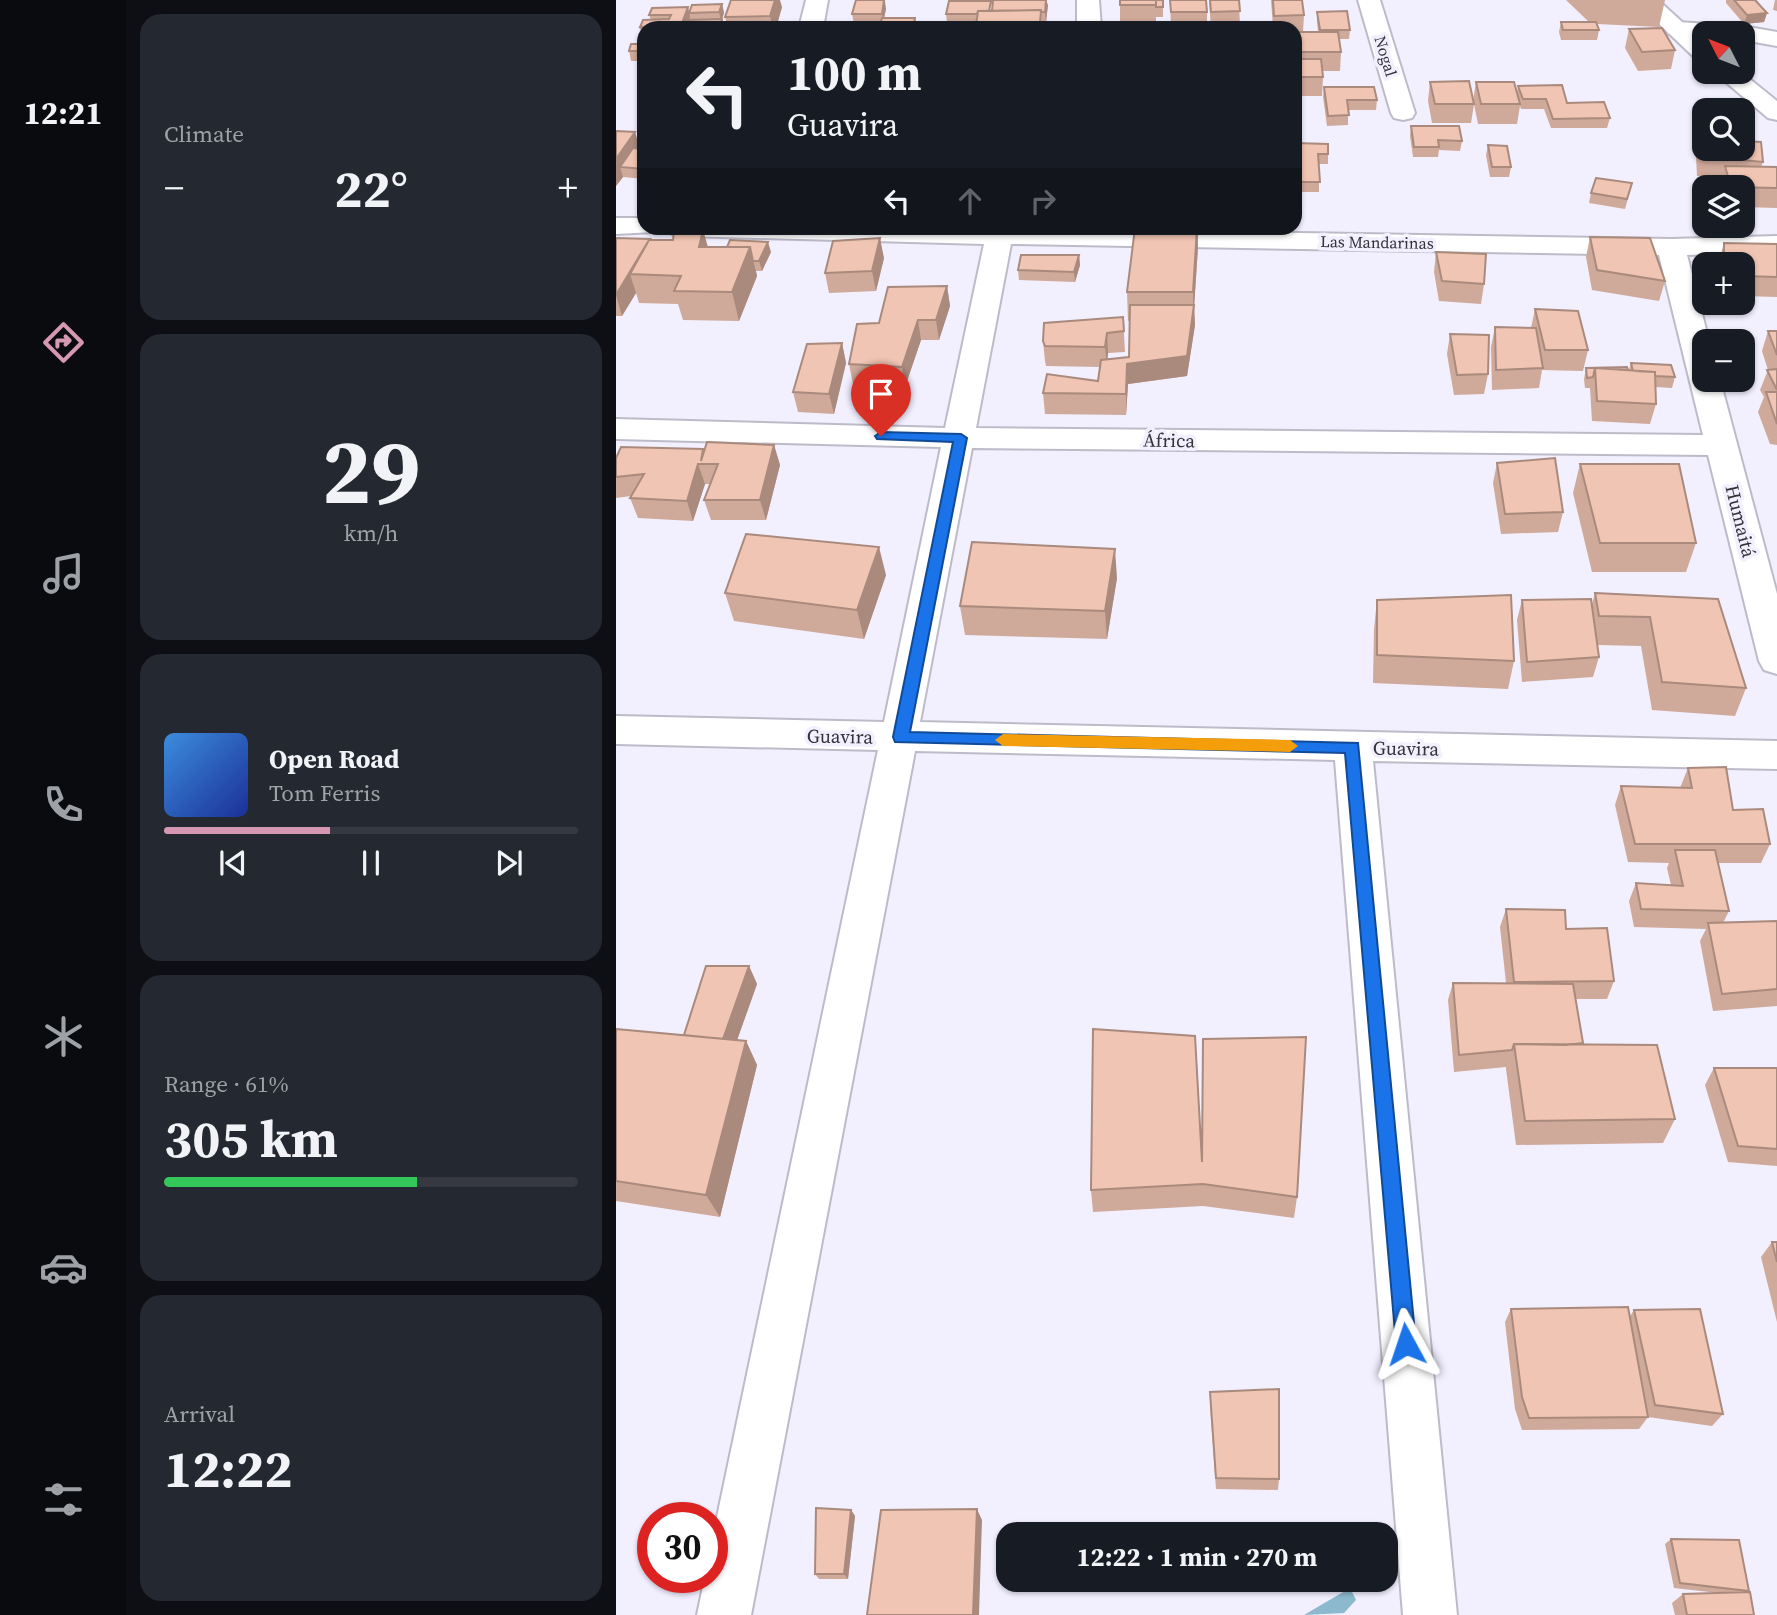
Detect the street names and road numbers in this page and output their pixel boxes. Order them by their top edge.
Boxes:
street label: Nogal [1369,33,1403,79]
street label: Las Mandarinas [1320,230,1434,254]
street label: África [1143,427,1196,453]
street label: Humaitá [1719,482,1763,560]
street label: Guavira [807,722,874,750]
street label: Guavira [1373,734,1440,762]

